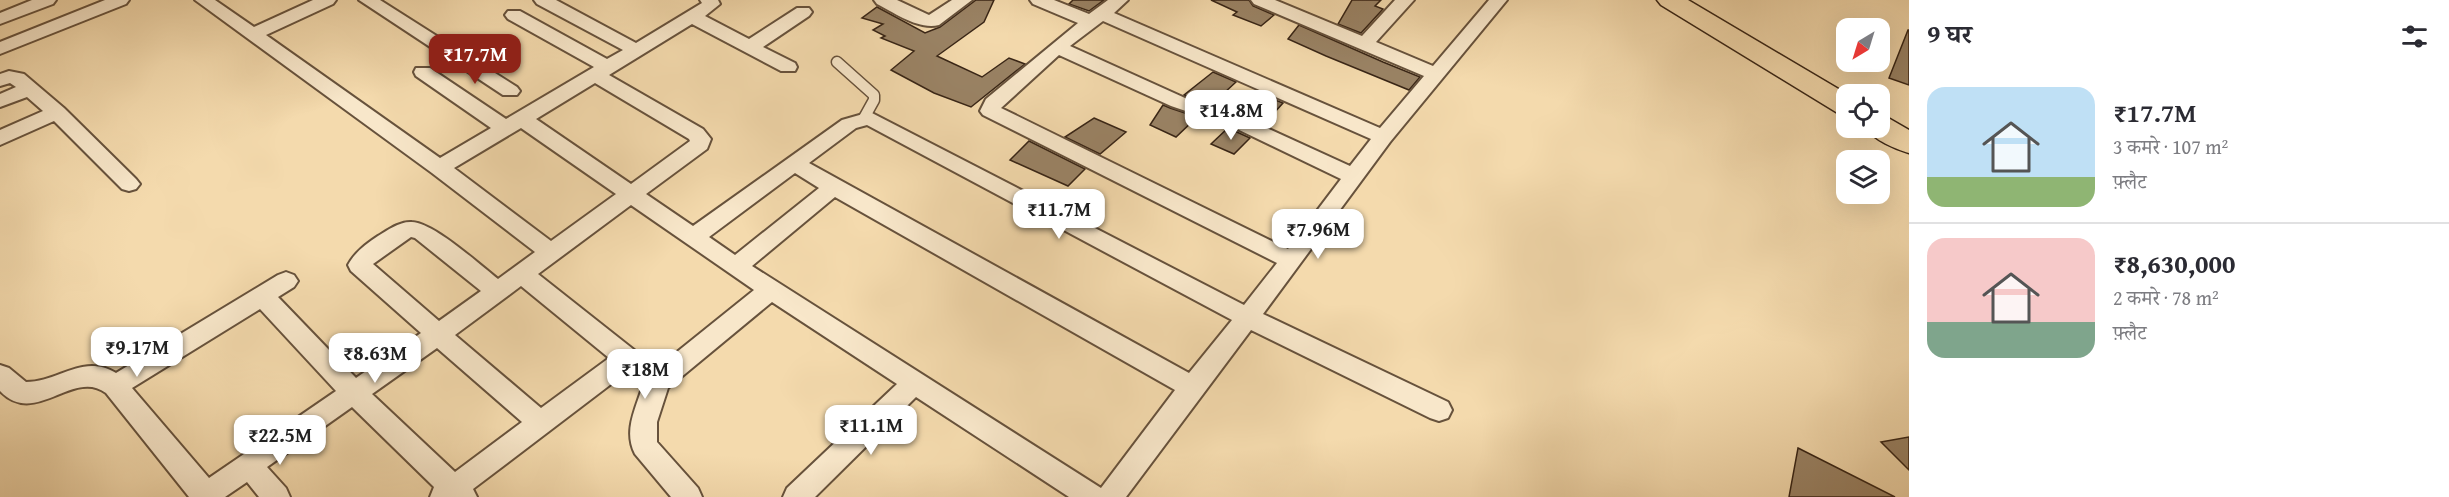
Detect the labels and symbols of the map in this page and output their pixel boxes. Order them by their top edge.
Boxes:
north arrow [1836,18,1890,72]
pin: ₹17.7M [426,34,524,85]
pin: ₹14.8M [1182,90,1280,141]
pin: ₹11.7M [1010,189,1108,240]
pin: ₹7.96M [1269,209,1367,260]
pin: ₹9.17M [88,327,186,378]
pin: ₹8.63M [326,333,424,384]
pin: ₹18M [609,349,681,400]
pin: ₹11.1M [822,405,920,456]
pin: ₹22.5M [231,415,329,466]

